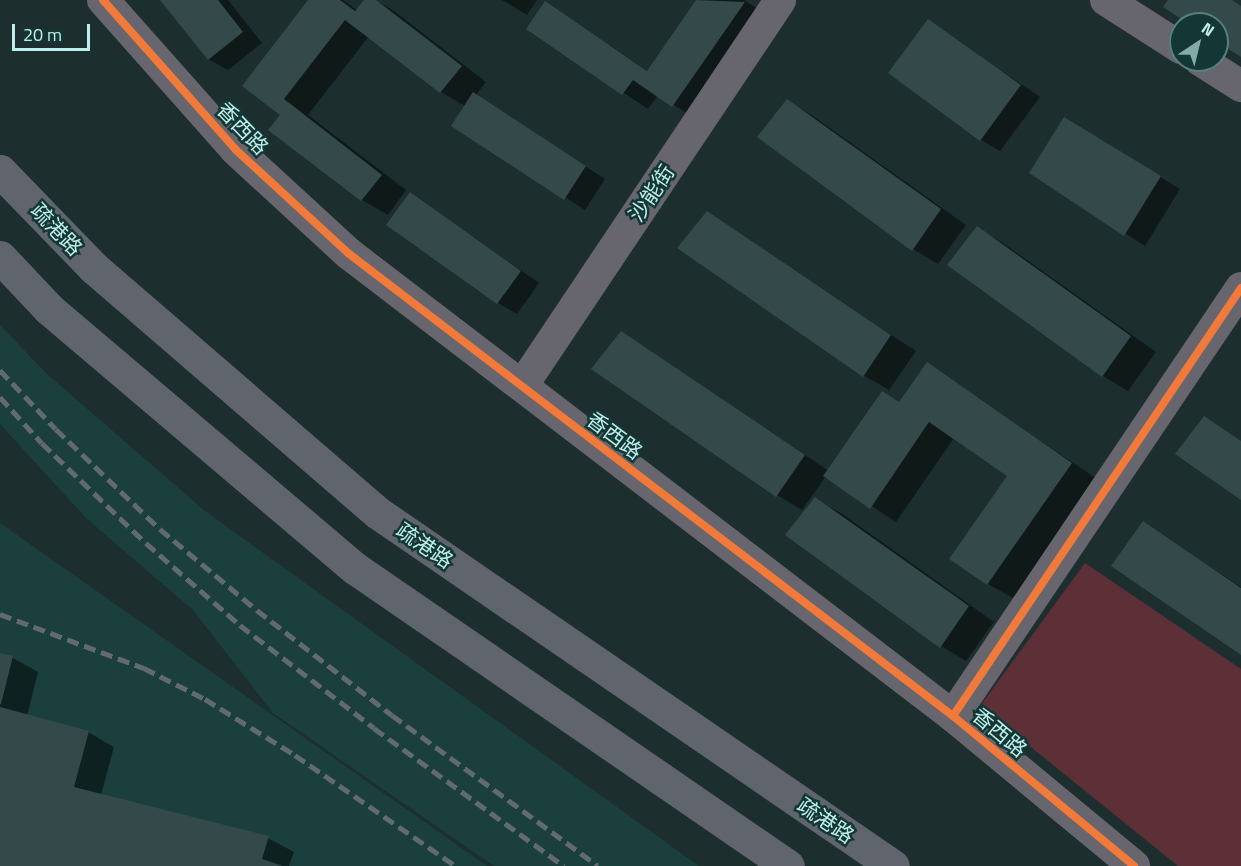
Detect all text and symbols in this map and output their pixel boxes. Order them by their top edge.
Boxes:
scale bar [15,12,93,50]
north arrow [1169,12,1229,72]
text: N [1197,16,1220,42]
text: 20 m [23,21,62,48]
street label: 香西路 [212,97,274,159]
street label: 沙能街 [623,160,679,226]
street label: 疏港路 [26,198,88,260]
street label: 香西路 [582,406,648,464]
street label: 疏港路 [392,517,458,573]
street label: 香西路 [968,702,1032,762]
street label: 疏港路 [793,792,859,848]

